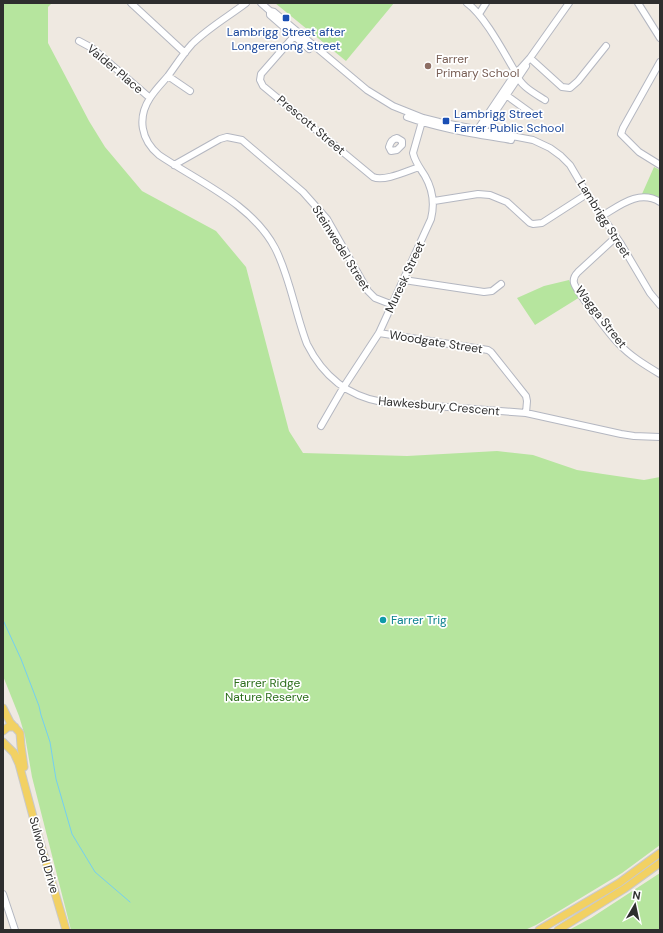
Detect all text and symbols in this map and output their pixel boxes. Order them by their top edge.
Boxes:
marker: Lambrigg Street after Longerenong Street [281,13,291,23]
place label: Lambrigg Street after Longerenong Street [227,24,346,54]
street label: Valder Place [84,41,146,97]
place label: Farrer Primary School [436,51,519,81]
marker: Farrer Primary School [423,61,433,71]
street label: Prescott Street [274,92,349,158]
place label: Lambrigg Street Farrer Public School [454,106,564,136]
marker: Lambrigg Street Farrer Public School [441,116,451,126]
street label: Lambrigg Street [574,177,635,261]
street label: Steinwedel Street [308,202,374,294]
street label: Muresk Street [381,238,429,315]
street label: Wagga Street [572,283,630,352]
street label: Woodgate Street [388,327,484,357]
street label: Hawkesbury Crescent [378,393,501,419]
place label: Farrer Trig [391,612,447,628]
marker: Farrer Trig [378,615,388,625]
park label: Farrer Ridge Nature Reserve [225,675,309,705]
street label: Sulwood Drive [25,815,63,895]
north arrow [615,885,655,925]
text: N [632,888,642,903]

